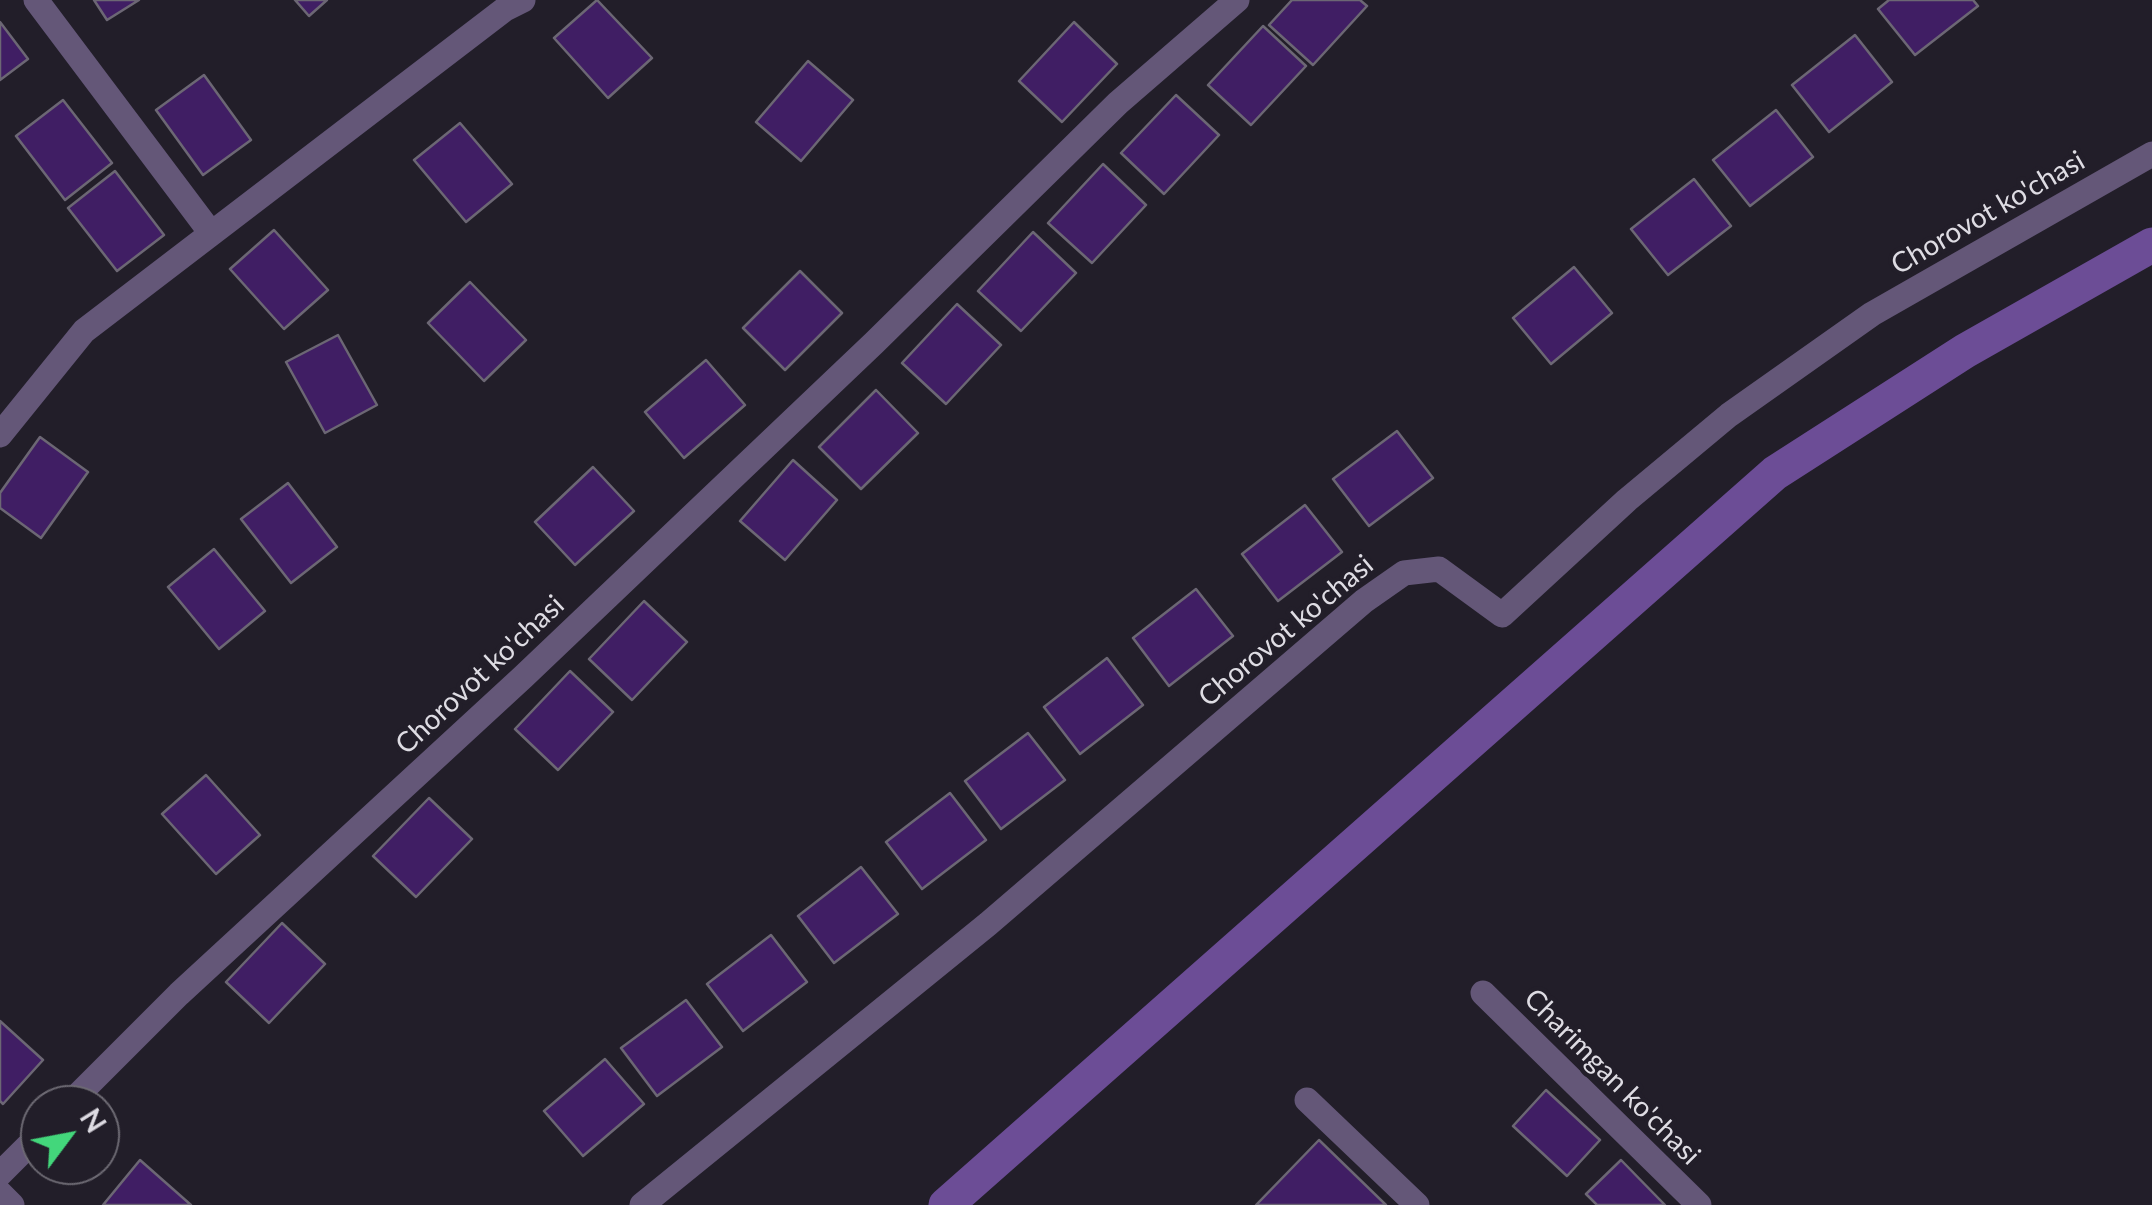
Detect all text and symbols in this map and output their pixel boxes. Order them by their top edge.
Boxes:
street label: Chorovot ko'chasi [1885,144,2091,282]
street label: Chorovot ko'chasi [1192,548,1380,714]
street label: Chorovot ko'chasi [389,588,571,762]
street label: Charimgan ko'chasi [1517,982,1707,1172]
north arrow [20,1085,120,1185]
text: N [74,1102,114,1138]

